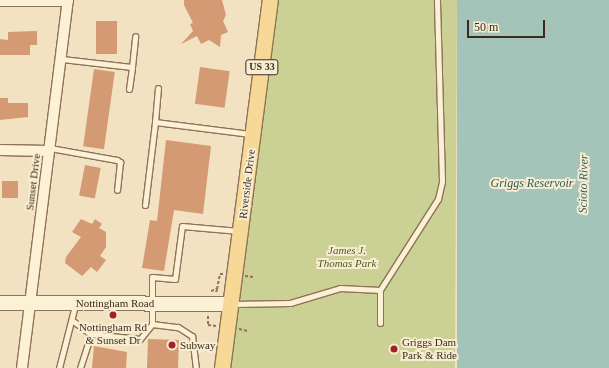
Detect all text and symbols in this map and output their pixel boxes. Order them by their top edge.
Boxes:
scale bar [469,12,547,38]
text: 50 m [474,20,498,34]
road number: US 33 [245,59,279,75]
street label: Riverside Drive [236,148,258,220]
street label: Sunset Drive [23,153,43,211]
water label: Scioto River [576,154,592,214]
water label: Griggs Reservoir [491,177,573,191]
park label: James J. Thomas Park [318,244,376,270]
street label: Nottingham Road [76,296,154,310]
marker: Nottingham Rd & Sunset Dr [108,310,118,320]
place label: Nottingham Rd & Sunset Dr [79,321,147,347]
place label: Griggs Dam Park & Ride [402,336,457,362]
place label: Subway [180,338,215,352]
marker: Subway [167,340,177,350]
marker: Griggs Dam Park & Ride [389,344,399,354]

